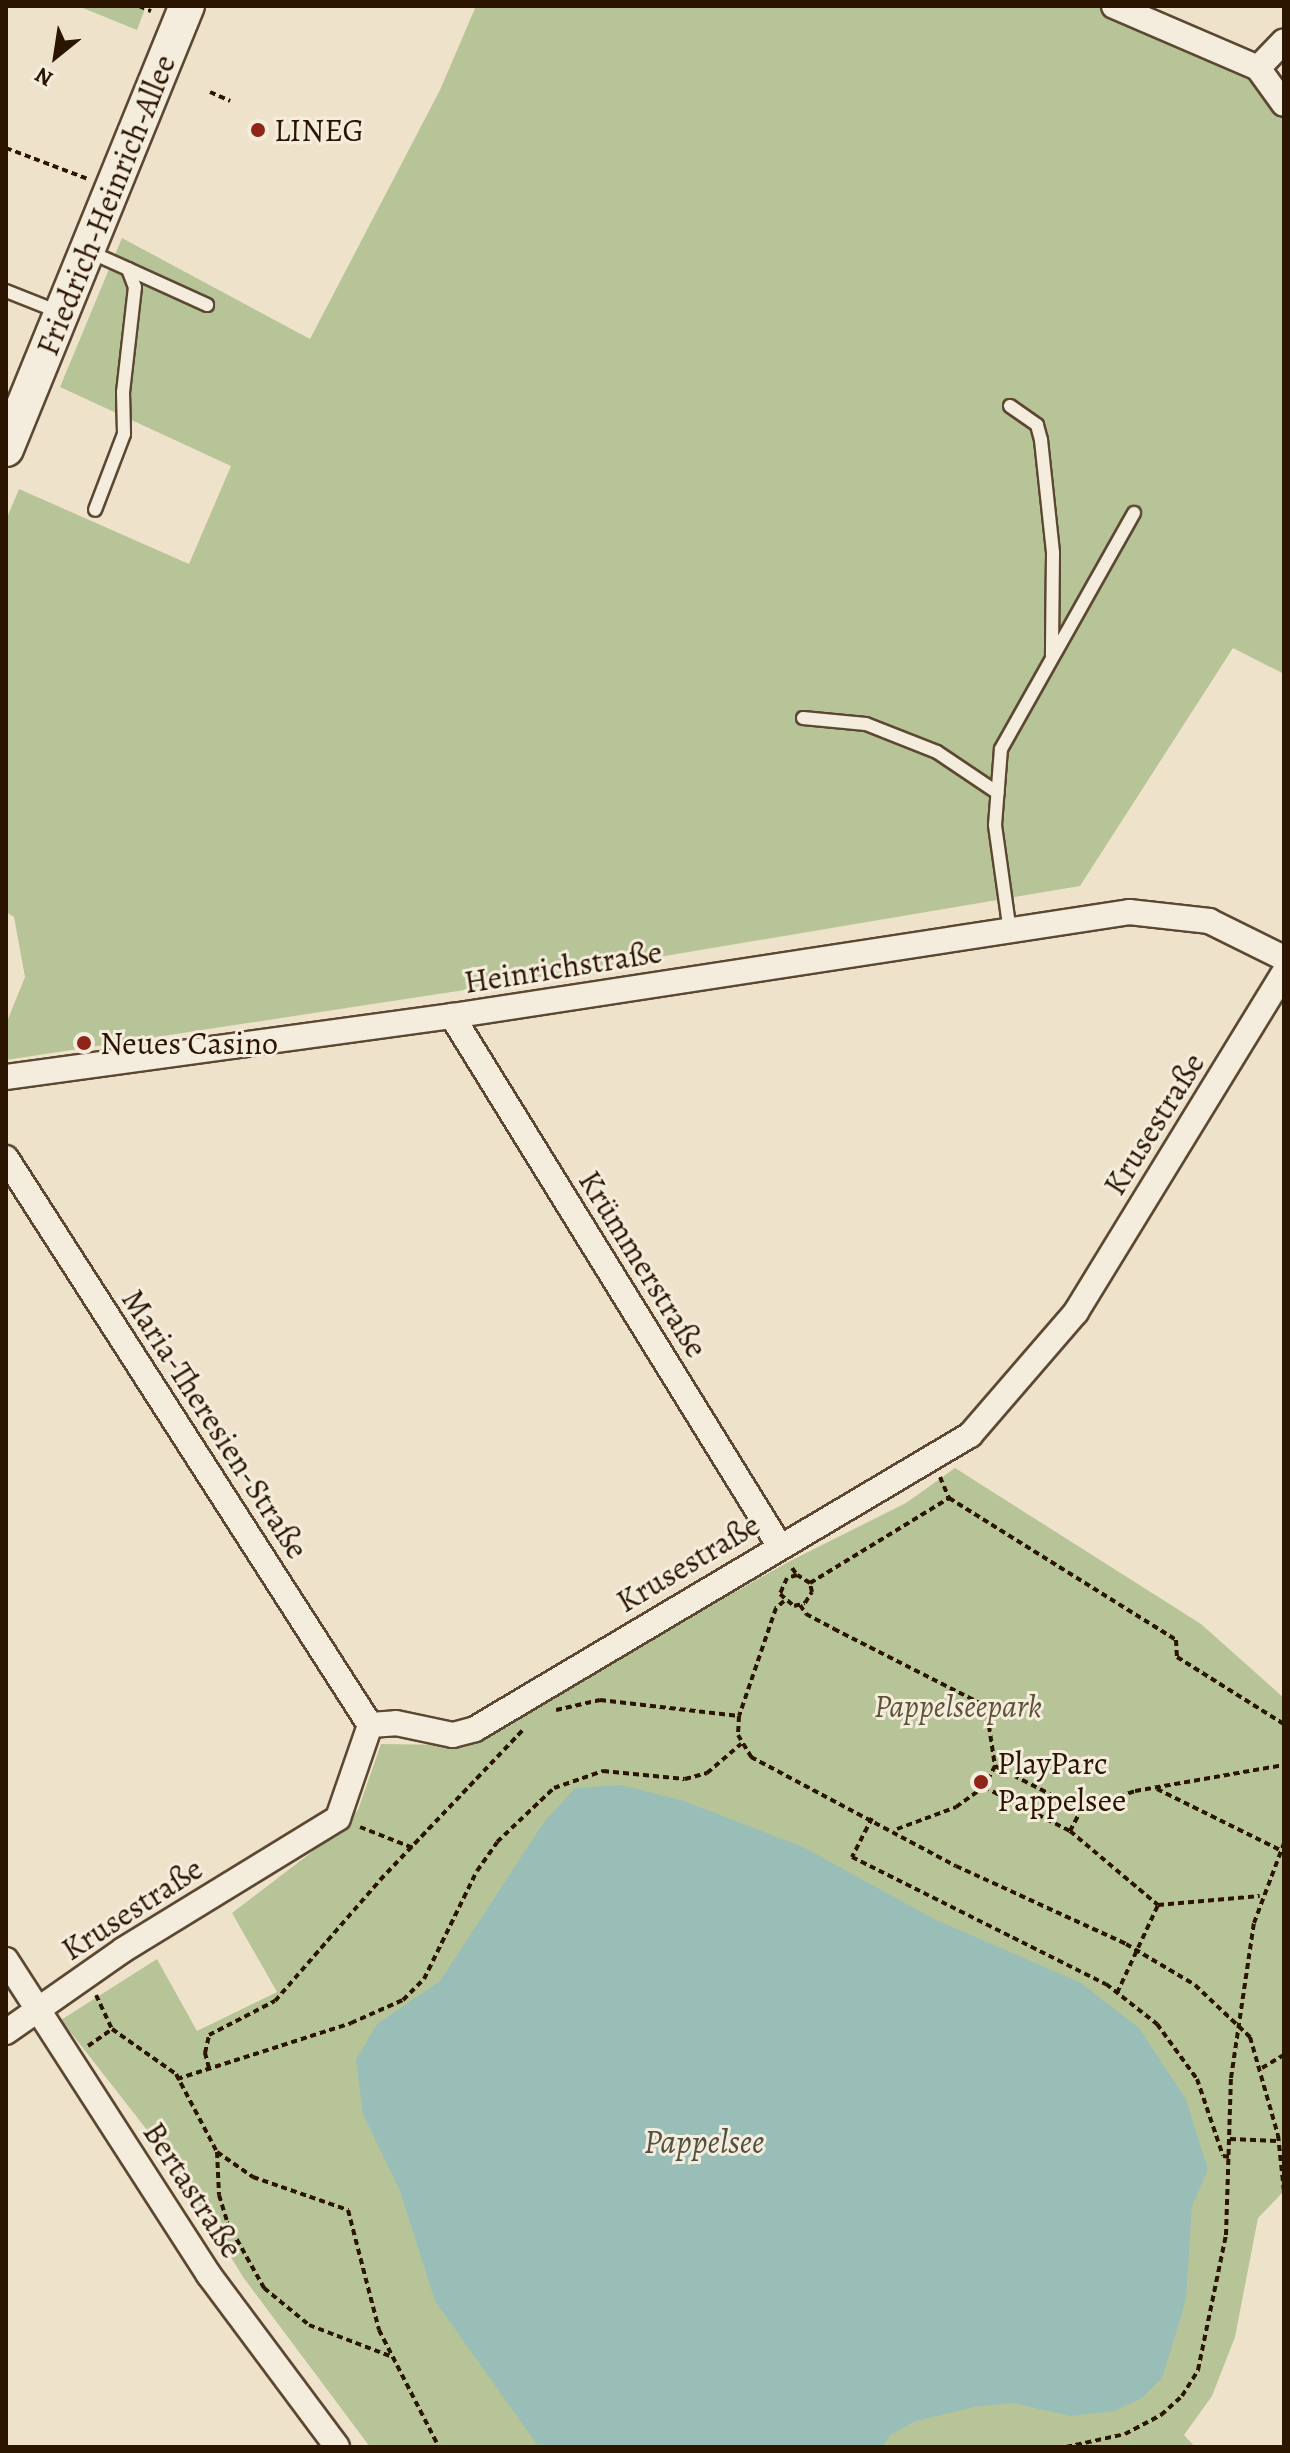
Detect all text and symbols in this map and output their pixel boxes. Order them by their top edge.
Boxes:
north arrow [16,16,96,96]
street label: Friedrich-Heinrich-Allee [28,49,184,361]
text: N [30,60,58,94]
place label: LINEG [274,111,364,149]
marker: LINEG [249,121,267,139]
street label: Heinrichstraße [461,932,665,1002]
place label: Neues Casino [100,1024,278,1062]
marker: Neues Casino [75,1034,93,1052]
street label: Krusestraße [1095,1046,1213,1202]
street label: Krümmerstraße [570,1163,716,1365]
street label: Maria-Theresien-Straße [113,1282,317,1566]
street label: Krusestraße [609,1505,767,1621]
park label: Pappelseepark [874,1687,1042,1725]
place label: PlayParc Pappelsee [997,1745,1126,1820]
marker: PlayParc Pappelsee [972,1773,990,1791]
street label: Krusestraße [54,1849,210,1969]
street label: Bertastraße [135,2115,251,2265]
water label: Pappelsee [644,2122,764,2162]

